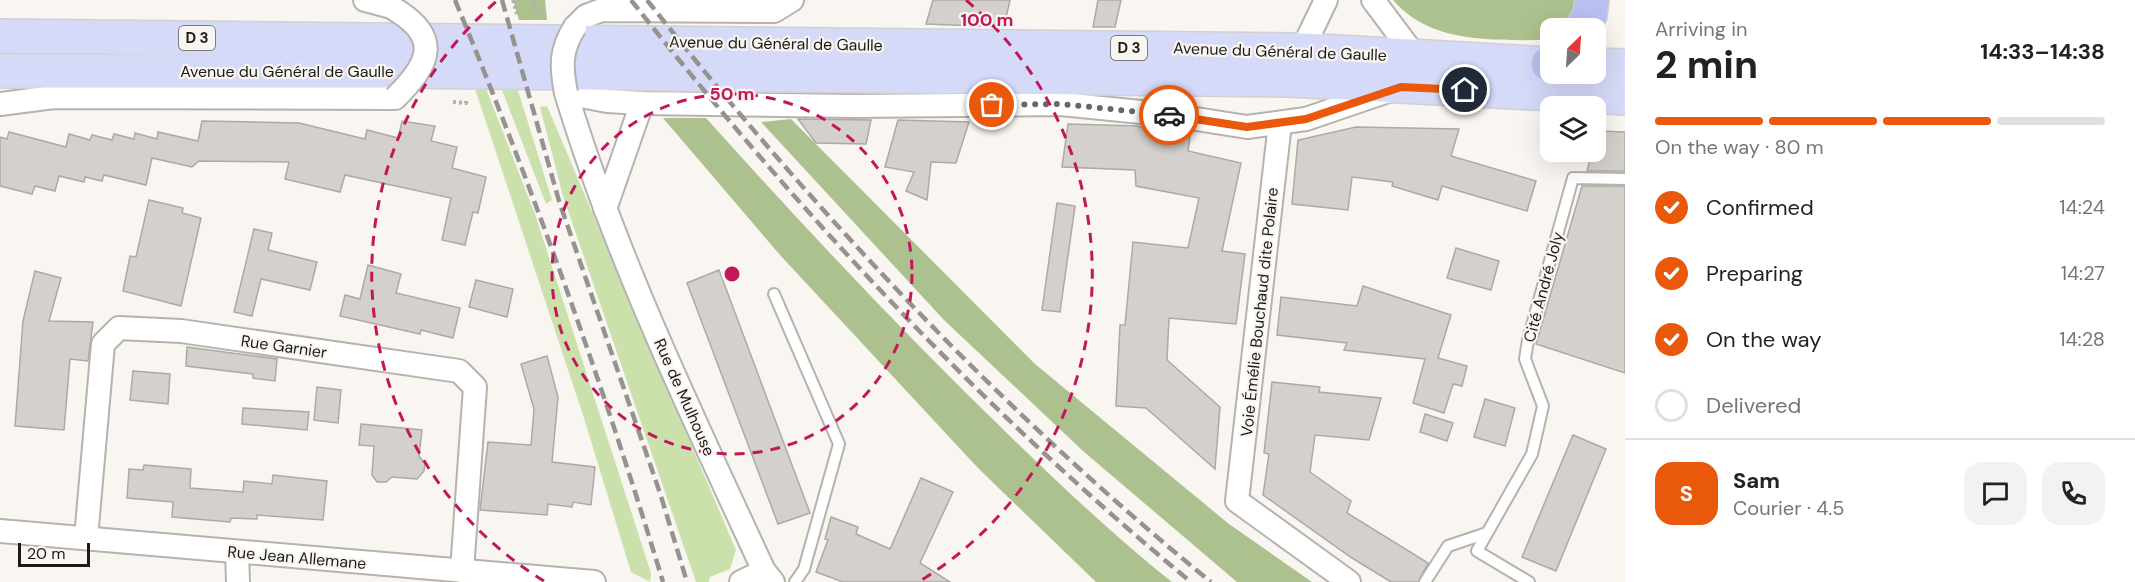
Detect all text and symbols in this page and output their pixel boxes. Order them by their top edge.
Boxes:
text: 100 m [960,8,1014,32]
text: Arriving in [1655,16,1747,42]
north arrow [1540,18,1606,84]
map controls [1540,18,1606,162]
road number: D 3 [179,26,215,50]
street label: Avenue du Général de Gaulle [669,31,883,56]
road number: D 3 [1111,36,1147,60]
street label: Avenue du Général de Gaulle [1173,37,1387,66]
text: 14:33–14:38 [1980,37,2105,66]
text: 2 min [1655,39,1758,90]
street label: Avenue du Général de Gaulle [180,61,394,82]
pin [1439,64,1490,115]
icon: home [1448,73,1481,106]
pin [966,79,1017,130]
text: 50 m [709,82,755,106]
courier [1139,85,1199,145]
icon: bag [975,88,1008,121]
button: layers [1540,96,1606,162]
icon: car [1153,99,1186,132]
text: On the way · 80 m [1655,134,1823,160]
street label: Voie Émélie Bouchaud dite Polaire [1236,186,1283,438]
icon: check [1655,191,1688,224]
text: Confirmed [1706,193,1814,222]
text: 14:24 [2059,194,2105,220]
street label: Cité André Joly [1519,230,1568,345]
icon: check [1655,257,1688,290]
text: Preparing [1706,259,1803,288]
text: 14:27 [2061,260,2105,286]
centre of rings [722,264,742,284]
icon: check [1655,323,1688,356]
text: On the way [1706,325,1821,354]
text: 14:28 [2059,326,2105,352]
street label: Rue Garnier [239,330,328,363]
street label: Rue de Mulhouse [649,335,720,459]
text: Delivered [1706,391,1801,420]
button: chat [1964,462,2027,525]
button: phone [2042,462,2105,525]
text: Sam [1733,466,1780,495]
text: S [1680,479,1693,508]
text: Courier · 4.5 [1733,495,1845,521]
scale bar [18,540,90,568]
street label: Rue Jean Allemane [227,541,367,574]
text: 20 m [27,543,66,564]

